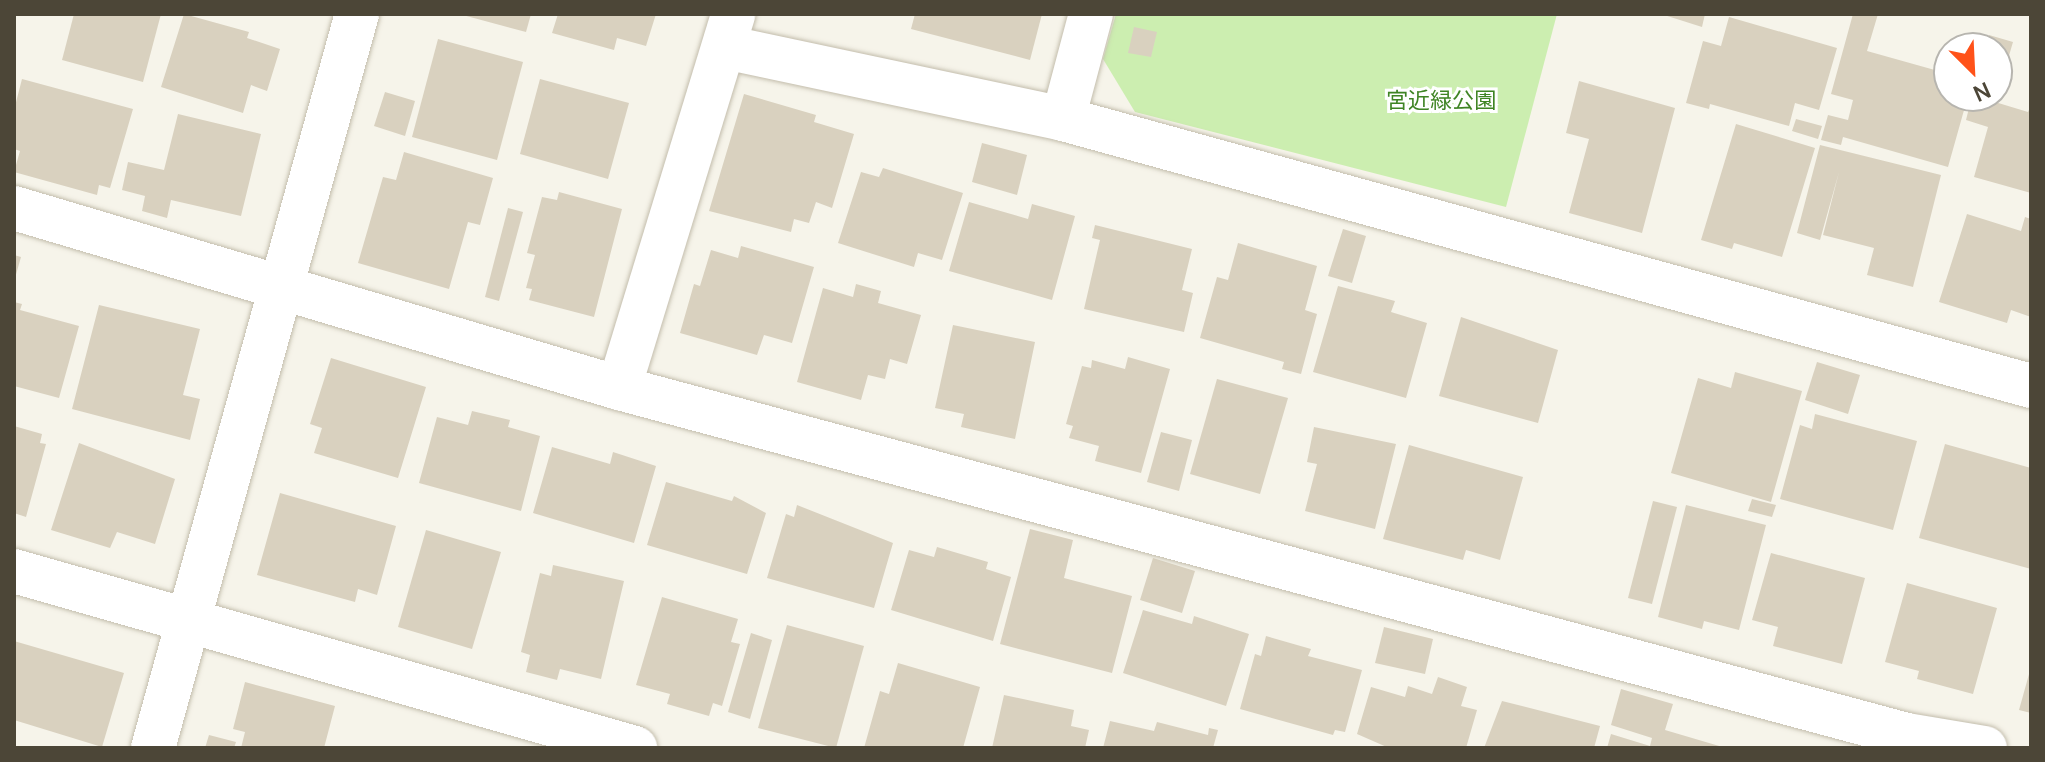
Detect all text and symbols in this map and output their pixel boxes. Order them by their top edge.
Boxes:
north arrow [1933,32,2013,112]
text: N [1969,75,1995,109]
park label: 宮近緑公園 [1386,88,1496,114]

